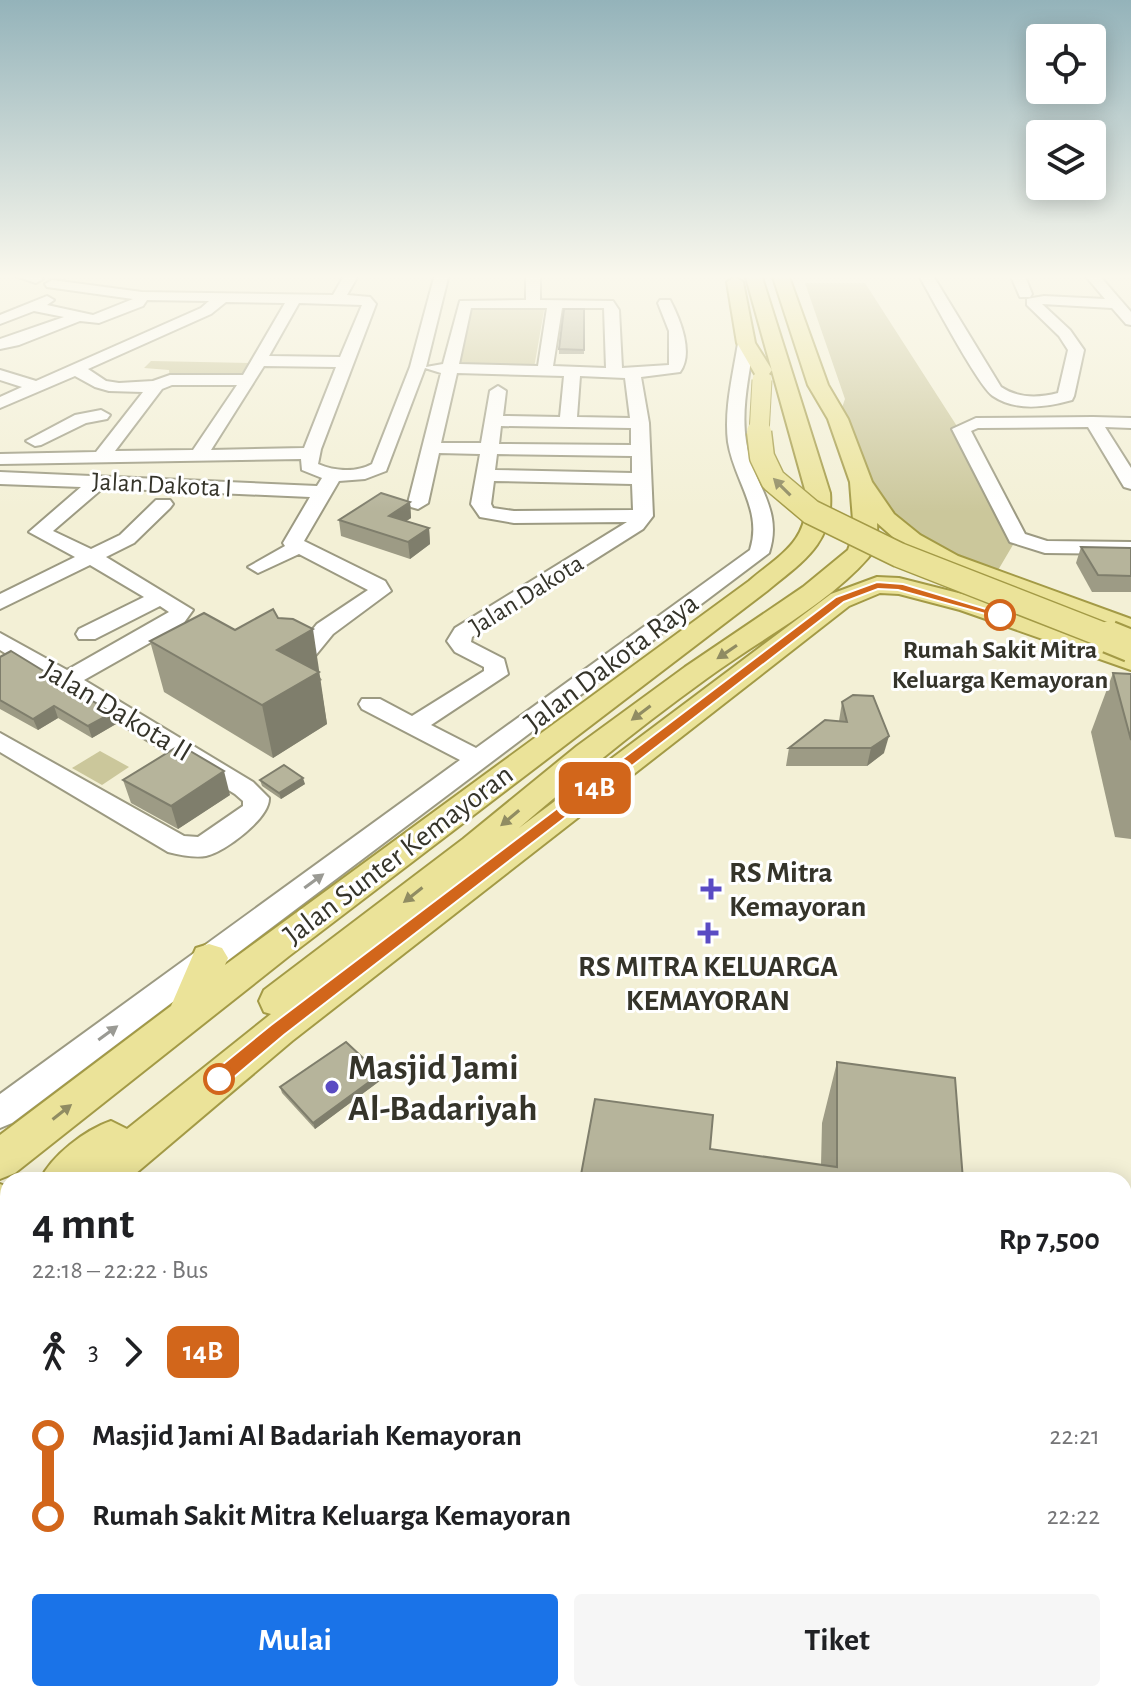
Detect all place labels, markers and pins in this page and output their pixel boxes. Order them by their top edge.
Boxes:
marker: Rumah Sakit Mitra Keluarga Kemayoran [985,600,1015,630]
place label: Rumah Sakit Mitra Keluarga Kemayoran [892,637,1108,693]
place label: RS Mitra Kemayoran [729,858,866,922]
marker: RS Mitra Kemayoran [700,878,722,900]
marker: RS MITRA KELUARGA KEMAYORAN [697,922,719,944]
place label: RS MITRA KELUARGA KEMAYORAN [578,952,838,1016]
place label: Masjid Jami Al-Badariyah [348,1050,538,1127]
unlabelled marker [204,1064,234,1094]
marker: Masjid Jami Al-Badariyah [323,1078,341,1096]

